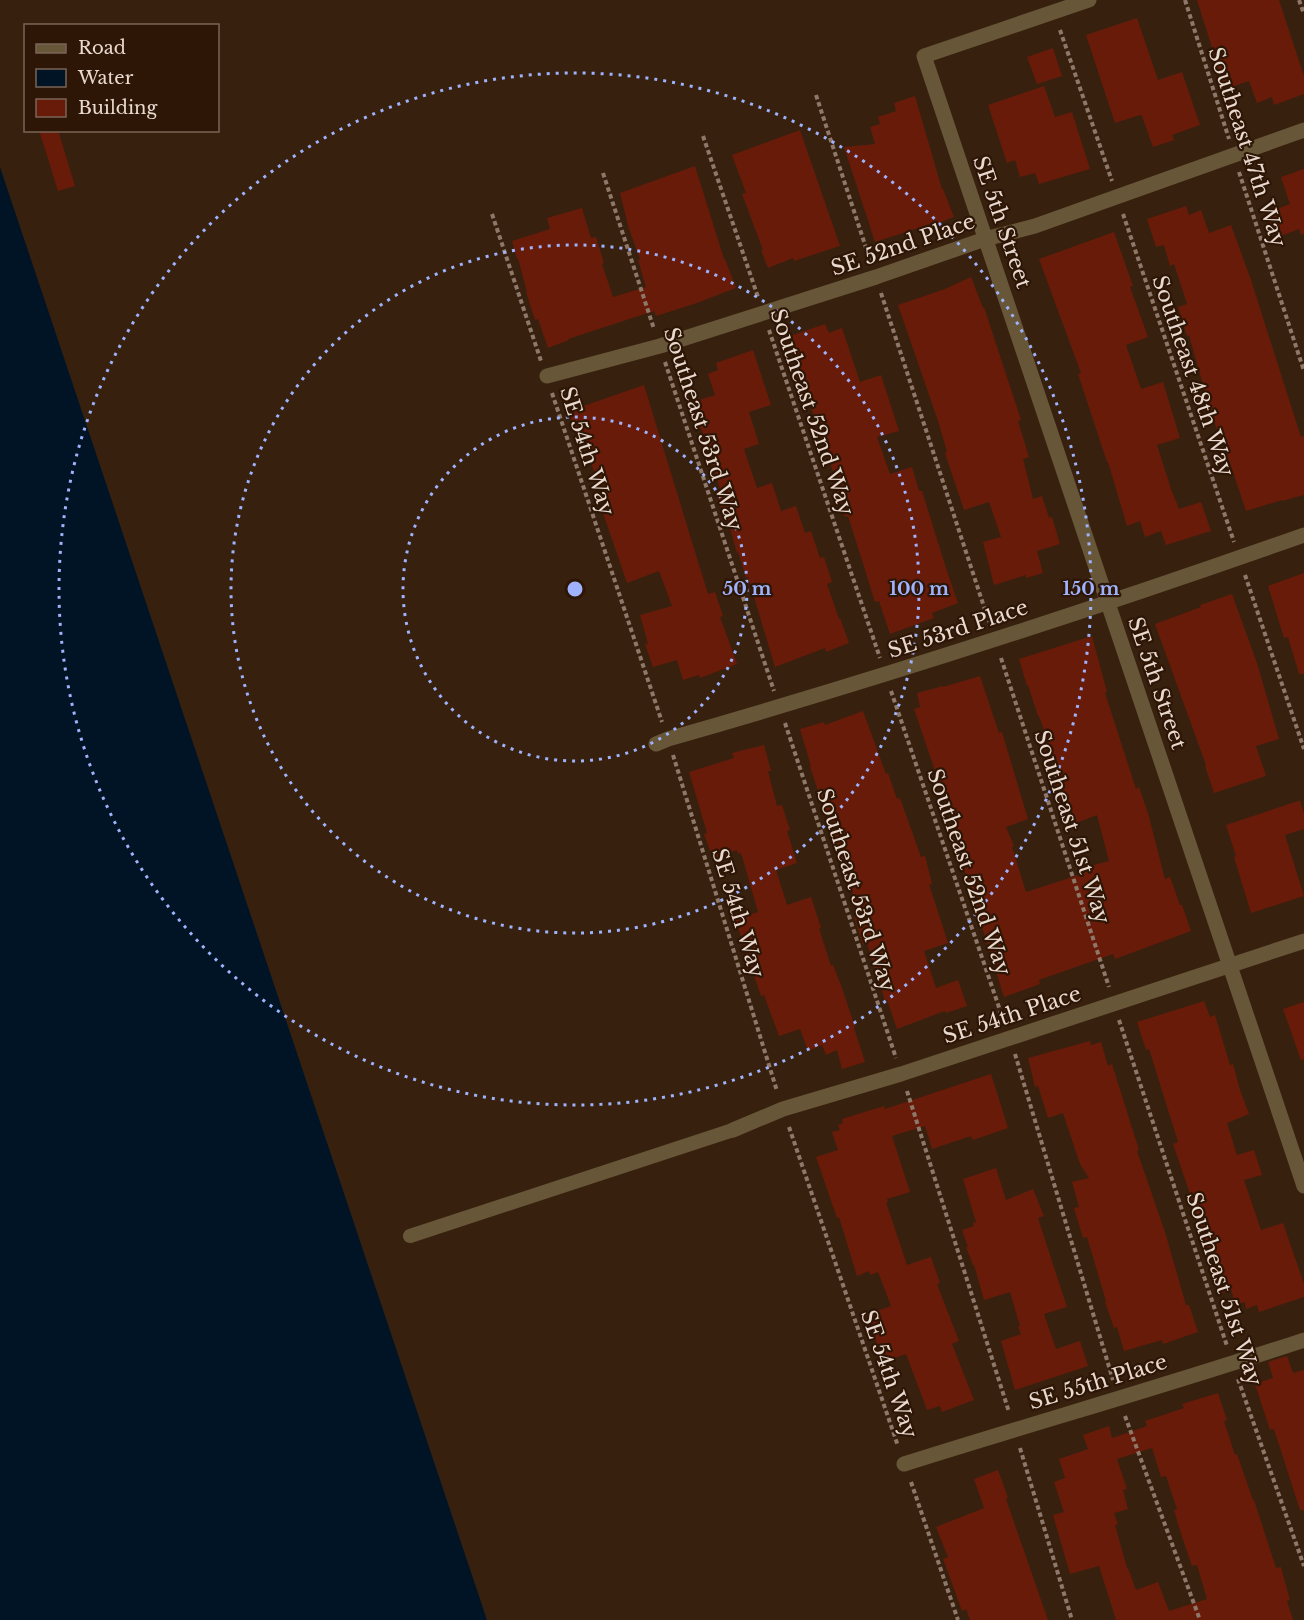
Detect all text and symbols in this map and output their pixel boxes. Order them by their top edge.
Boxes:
legend [24,24,219,132]
text: Road [78,37,126,59]
street label: Southeast 47th Way [1202,44,1292,251]
text: Water [77,67,134,89]
text: Building [78,97,157,119]
street label: SE 5th Street [967,152,1037,292]
street label: SE 52nd Place [828,208,978,282]
street label: Southeast 48th Way [1146,272,1240,481]
street label: Southeast 52nd Way [764,305,860,519]
street label: Southeast 53rd Way [658,324,748,535]
street label: SE 54th Way [554,383,620,519]
text: 50 m [723,578,772,600]
text: 100 m [889,578,949,600]
text: 150 m [1063,578,1120,600]
centre of rings [565,579,585,599]
street label: SE 53rd Place [885,594,1031,664]
street label: SE 5th Street [1122,613,1192,753]
street label: Southeast 51st Way [1028,727,1116,928]
street label: Southeast 52nd Way [921,765,1017,979]
street label: Southeast 53rd Way [811,785,901,996]
street label: SE 54th Way [706,845,770,981]
street label: SE 54th Place [940,980,1084,1050]
street label: Southeast 51st Way [1180,1189,1268,1390]
street label: SE 54th Way [855,1306,923,1442]
street label: SE 55th Place [1026,1349,1170,1415]

